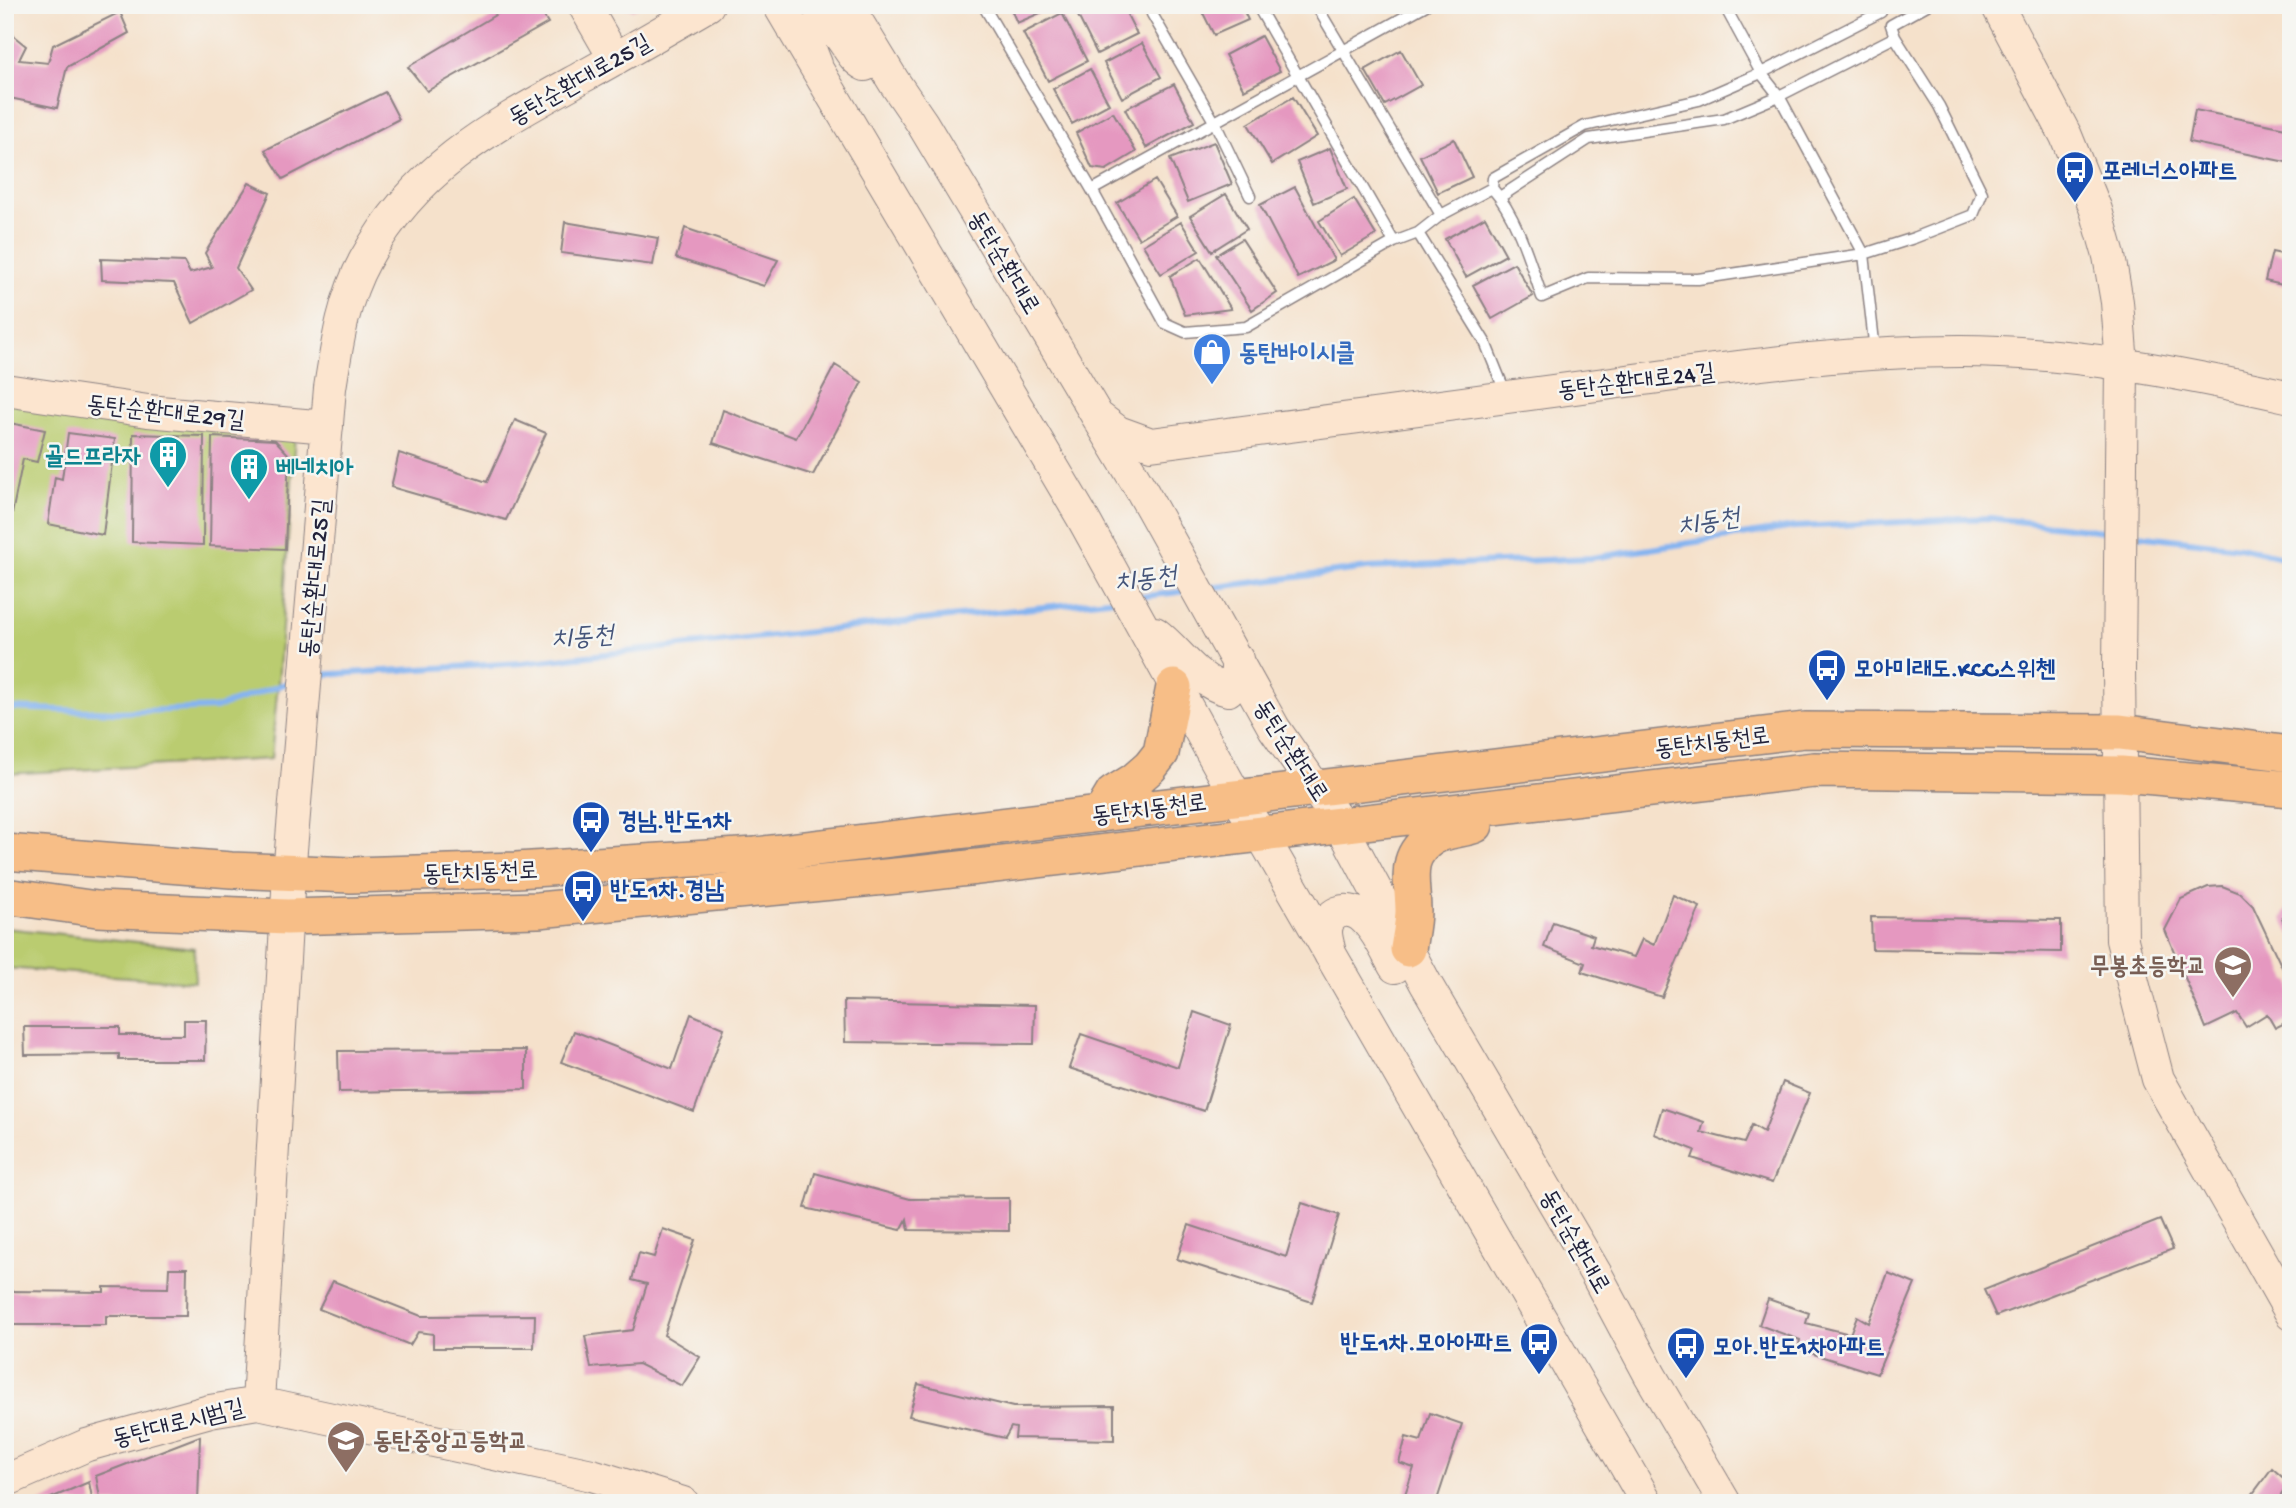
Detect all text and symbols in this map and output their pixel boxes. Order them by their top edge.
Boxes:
street label: 동탄순환대로25길 [504,30,657,134]
bus stop icon: 포레너스아파트 [2054,149,2096,204]
place label: 포레너스아파트 [2102,159,2237,188]
street label: 동탄순환대로 [960,207,1044,321]
shop icon: 동탄바이시클 [1191,331,1233,386]
place label: 동탄바이시클 [1239,341,1355,370]
street label: 동탄순환대로24길 [1556,359,1717,408]
street label: 동탄순환대로29길 [85,392,246,437]
building icon: 골드프라자 [147,434,189,489]
place label: 골드프라자 [44,444,141,473]
building icon: 베네치아 [228,446,270,501]
place label: 베네치아 [276,456,354,485]
street label: 동탄순환대로25길 [296,498,339,659]
water label: 치동천 [1675,504,1745,545]
water label: 치동천 [1113,562,1182,601]
water label: 치동천 [550,622,618,657]
bus stop icon: 모아미래도.KCC스위첸 [1806,647,1848,702]
place label: 모아미래도.KCC스위첸 [1854,657,2055,686]
street label: 동탄순환대로 [1245,695,1333,808]
street label: 동탄치동천로 [1653,723,1772,766]
street label: 동탄치동천로 [1090,790,1209,833]
bus stop icon: 경남.반도1차 [570,799,612,854]
place label: 경남.반도1차 [618,809,732,838]
street label: 동탄치동천로 [422,858,539,891]
bus stop icon: 반도1차.경남 [562,868,604,923]
place label: 반도1차.경남 [610,878,724,907]
school or university icon: 무봉초등학교 [2212,944,2254,999]
place label: 무봉초등학교 [2090,954,2206,983]
street label: 동탄순환대로 [1531,1185,1614,1300]
bus stop icon: 반도1차.모아아파트 [1518,1321,1560,1376]
bus stop icon: 모아.반도1차아파트 [1665,1325,1707,1380]
place label: 반도1차.모아아파트 [1340,1331,1512,1360]
place label: 모아.반도1차아파트 [1713,1335,1885,1364]
street label: 동탄대로시범길 [110,1395,248,1456]
school or university icon: 동탄중앙고등학교 [325,1419,367,1474]
place label: 동탄중앙고등학교 [373,1429,528,1458]

